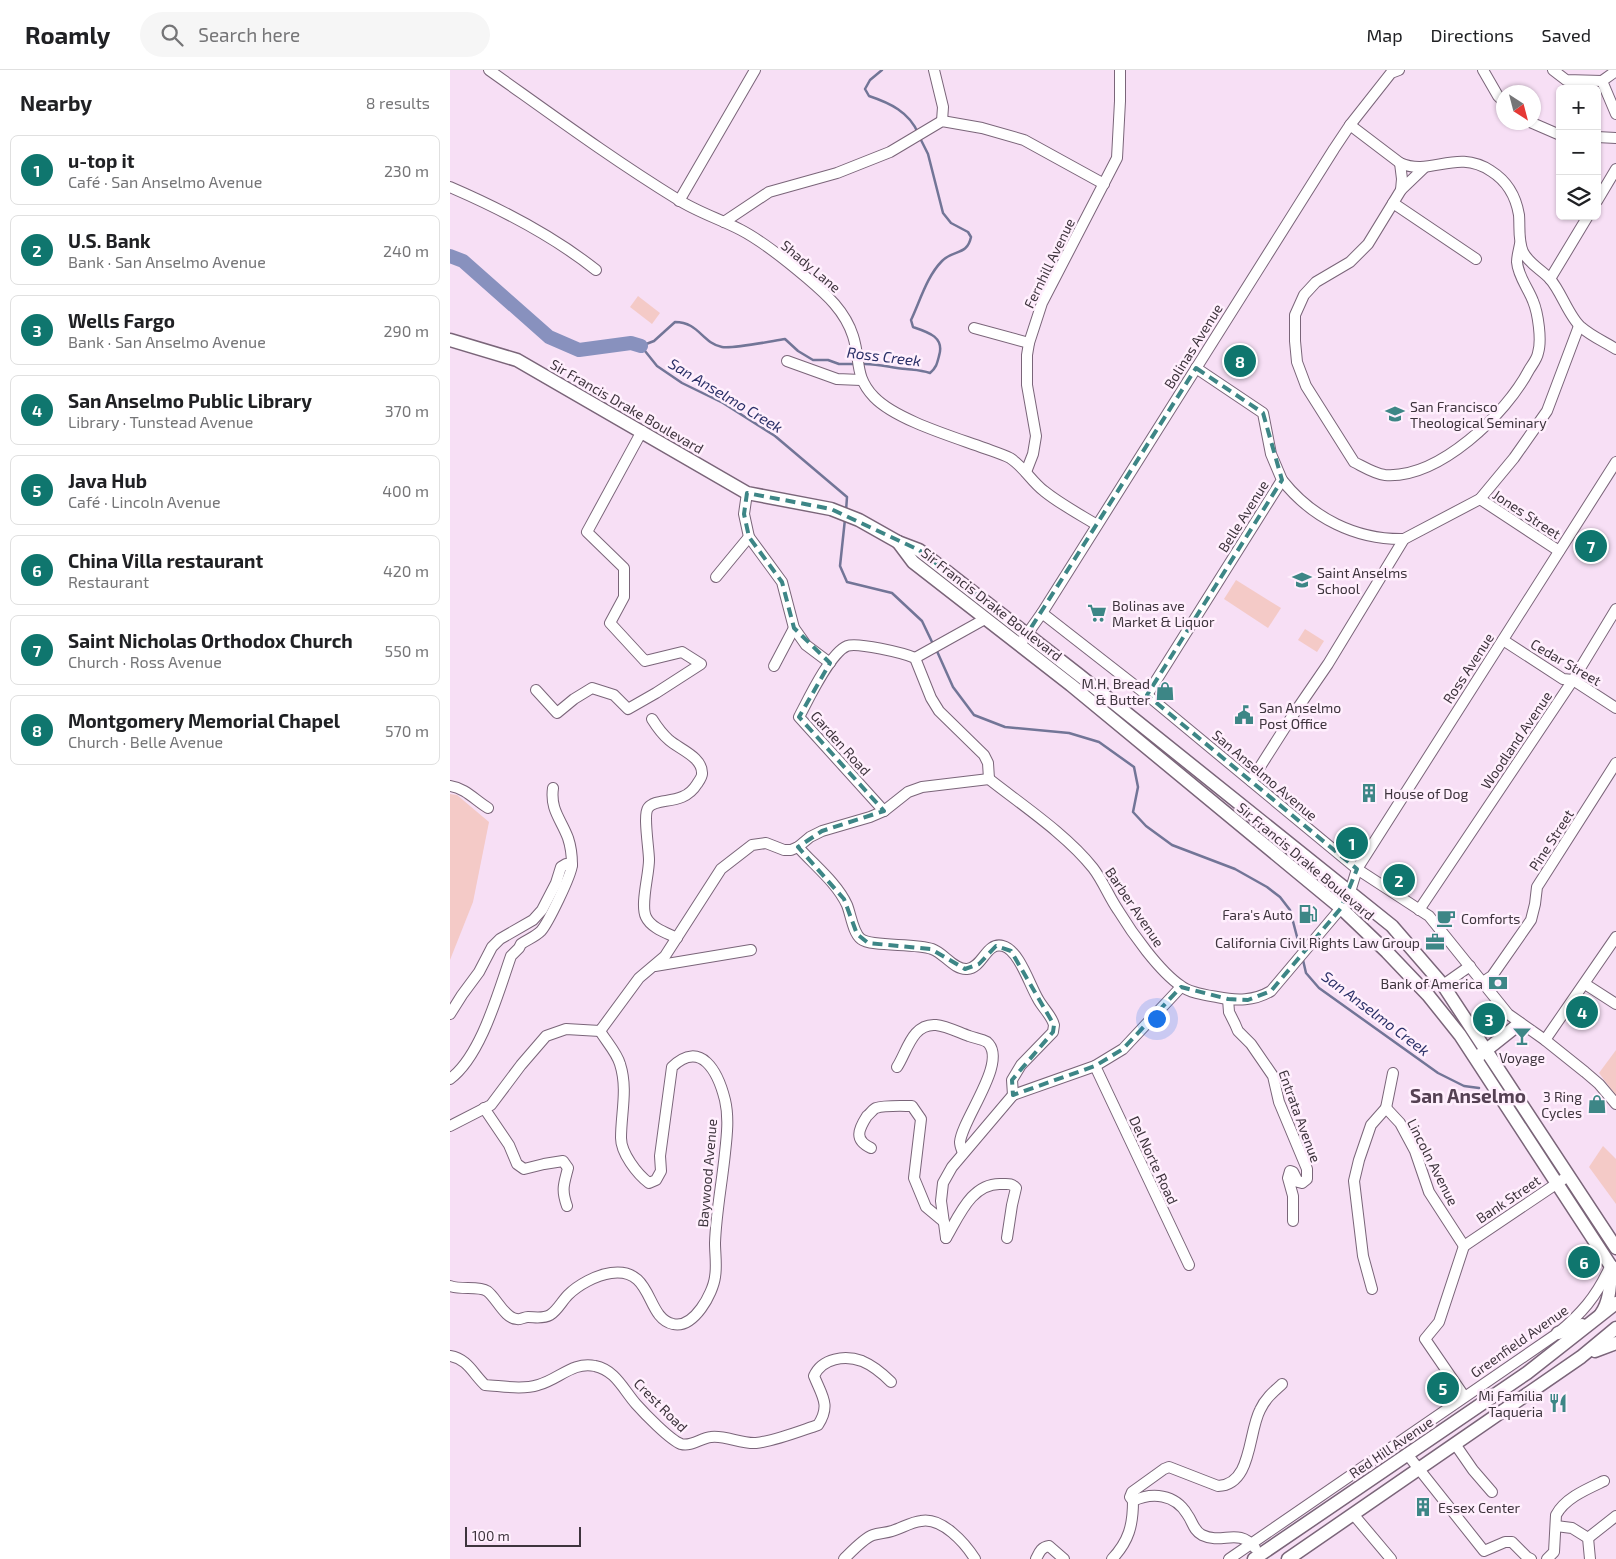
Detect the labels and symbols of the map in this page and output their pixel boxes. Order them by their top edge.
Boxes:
north arrow [1496,85,1541,130]
street label: Fernhill Avenue [1020,215,1078,311]
street label: Shady Lane [778,236,844,296]
street label: Bolinas Avenue [1160,300,1226,392]
pin: 8 [1224,342,1256,380]
water label: Ross Creek [846,343,922,369]
water label: San Anselmo Creek [666,354,786,436]
street label: Sir Francis Drake Boulevard [547,355,707,457]
place label: San Francisco Theological Seminary [1410,398,1547,431]
school or university icon: San Francisco Theological Seminary [1384,403,1406,425]
street label: Belle Avenue [1214,477,1272,555]
street label: Jones Street [1490,486,1564,542]
pin: 7 [1575,527,1607,565]
street label: Sir Francis Drake Boulevard [918,544,1066,664]
place label: Saint Anselms School [1317,564,1407,597]
school or university icon: Saint Anselms School [1291,569,1313,591]
place label: Bolinas ave Market & Liquor [1112,597,1215,630]
supermarket icon: Bolinas ave Market & Liquor [1086,602,1108,624]
street label: Ross Avenue [1439,630,1497,706]
street label: Cedar Street [1528,635,1604,689]
place label: M.H. Bread & Butter [1081,675,1150,708]
shop icon: M.H. Bread & Butter [1154,680,1176,702]
street label: Woodland Avenue [1477,688,1555,792]
place label: San Anselmo Post Office [1259,699,1341,732]
public building icon: San Anselmo Post Office [1233,704,1255,726]
street label: Garden Road [808,707,874,779]
street label: San Anselmo Avenue [1209,726,1321,824]
building icon: House of Dog [1358,782,1380,804]
place label: House of Dog [1384,785,1468,802]
street label: Sir Francis Drake Boulevard [1234,799,1378,923]
street label: Pine Street [1525,806,1577,874]
pin: 1 [1336,824,1368,862]
pin: 2 [1383,861,1415,899]
street label: Barber Avenue [1102,864,1168,950]
fuel station icon: Fara's Auto [1297,903,1319,925]
place label: Fara's Auto [1222,906,1293,923]
cafe icon: Comforts [1435,907,1457,929]
place label: Comforts [1461,910,1520,927]
office icon: California Civil Rights Law Group [1424,931,1446,953]
place label: California Civil Rights Law Group [1215,934,1420,951]
water label: San Anselmo Creek [1319,967,1433,1059]
bank icon: Bank of America [1487,972,1509,994]
place label: Bank of America [1381,975,1483,992]
pin: 4 [1566,993,1598,1031]
pin: 3 [1473,1000,1505,1038]
your location [1144,1006,1170,1032]
bar icon: Voyage [1511,1025,1533,1047]
place label: Voyage [1499,1049,1545,1066]
street label: Entrata Avenue [1275,1067,1325,1165]
district label: San Anselmo [1410,1084,1526,1107]
place label: 3 Ring Cycles [1541,1088,1582,1121]
shop icon: 3 Ring Cycles [1586,1093,1608,1115]
street label: Del Norte Road [1126,1113,1182,1207]
street label: Lincoln Avenue [1404,1116,1462,1208]
street label: Baywood Avenue [694,1118,720,1228]
street label: Bank Street [1473,1171,1543,1227]
pin: 6 [1568,1243,1600,1281]
street label: Greenfield Avenue [1467,1301,1571,1381]
pin: 5 [1427,1369,1459,1407]
street label: Crest Road [631,1375,691,1435]
place label: Mi Familia Taqueria [1478,1387,1543,1420]
restaurant icon: Mi Familia Taqueria [1547,1392,1569,1414]
street label: Red Hill Avenue [1346,1413,1436,1481]
building icon: Essex Center [1412,1496,1434,1518]
place label: Essex Center [1438,1499,1521,1516]
scale bar [465,1524,581,1547]

